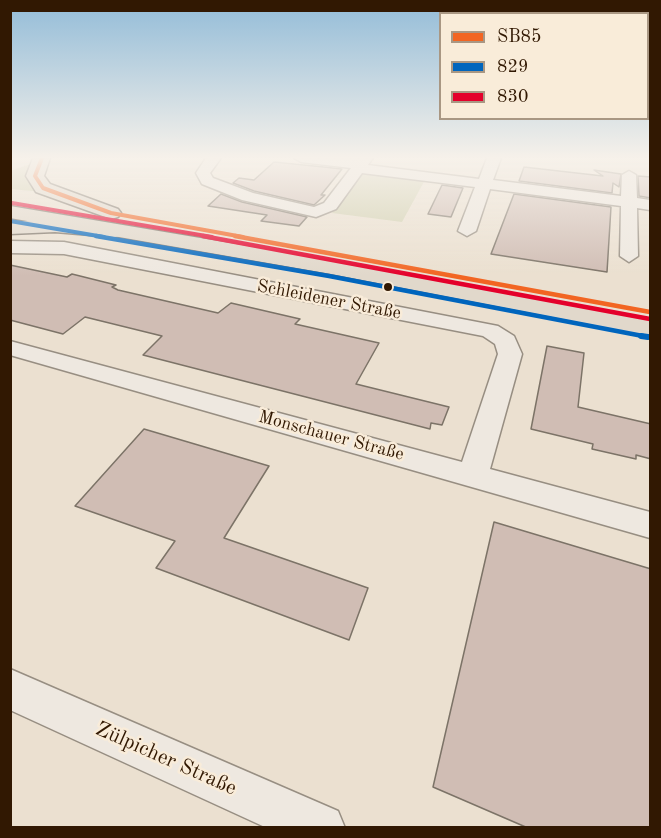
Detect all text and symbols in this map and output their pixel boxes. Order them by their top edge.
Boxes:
legend [439,12,649,120]
text: SB85 [497,28,541,46]
text: 829 [497,58,528,76]
text: 830 [497,88,528,106]
street label: Schleidener Straße [255,275,403,325]
unlabelled marker [382,281,394,293]
street label: Monschauer Straße [256,406,406,466]
street label: Zülpicher Straße [91,717,241,801]

